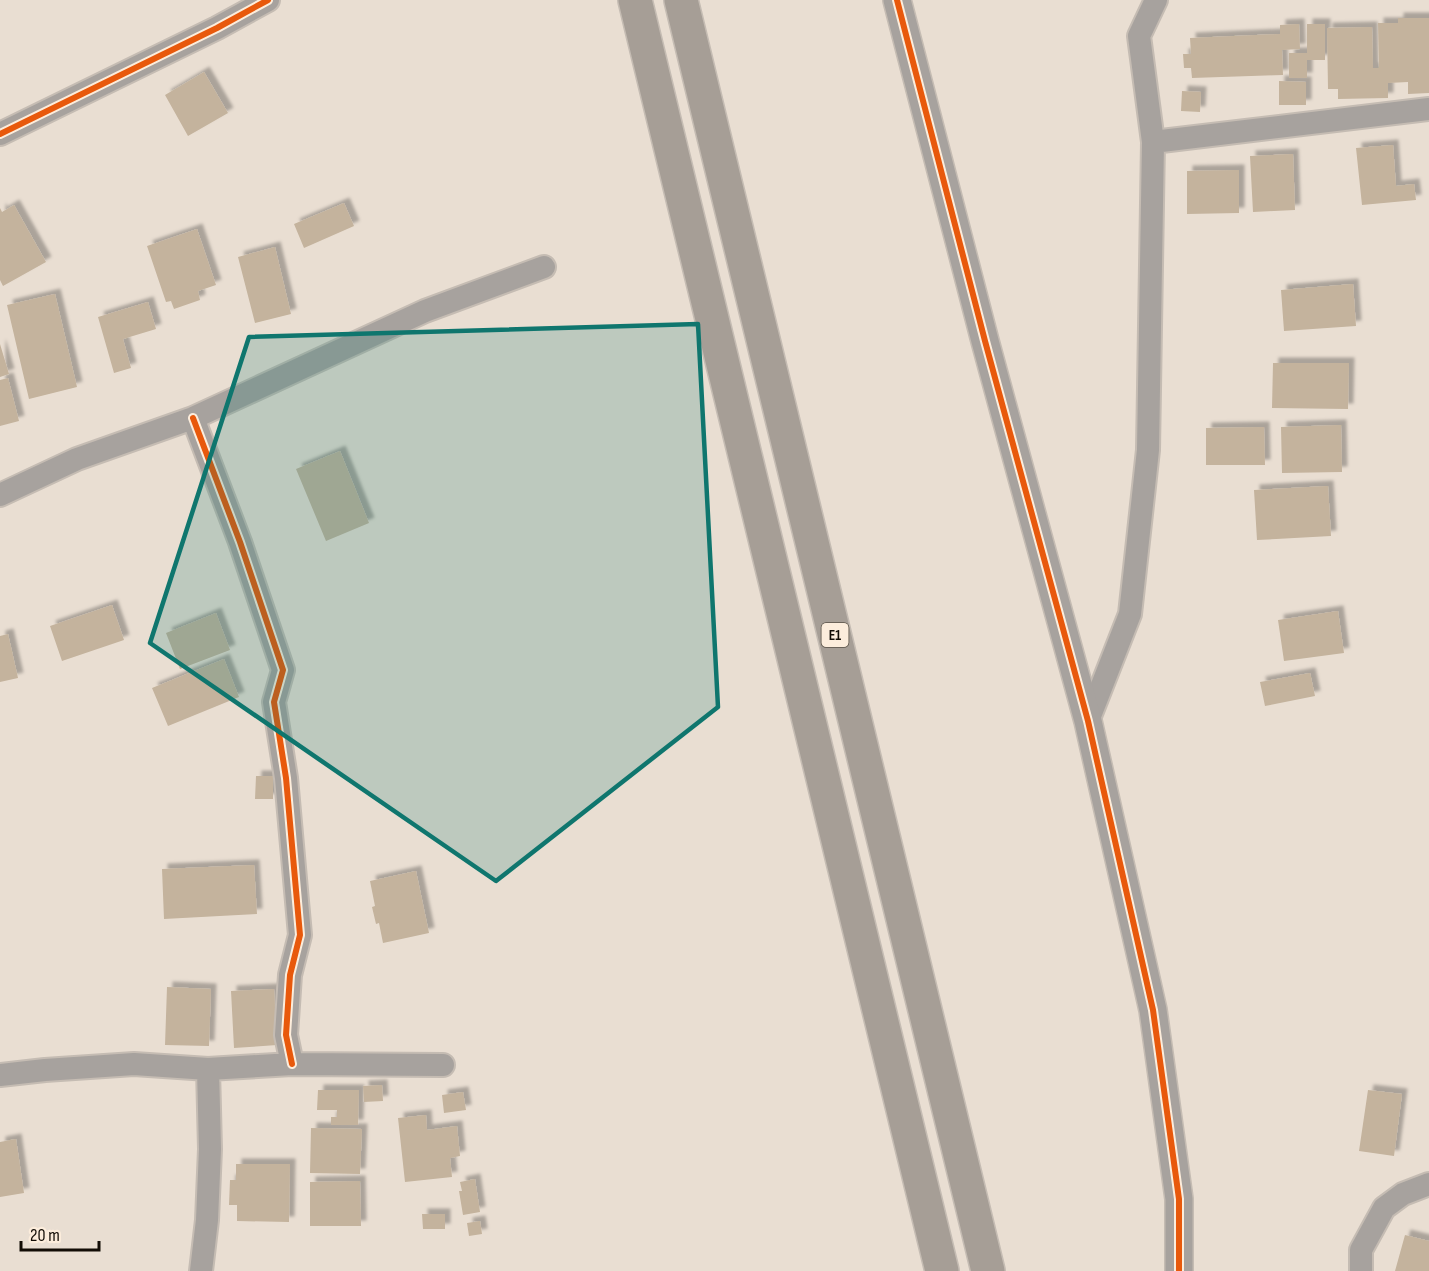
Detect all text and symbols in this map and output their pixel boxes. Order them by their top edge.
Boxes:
road number: E1 [822,623,848,647]
scale bar [21,1214,99,1252]
text: 20 m [30,1225,60,1246]

